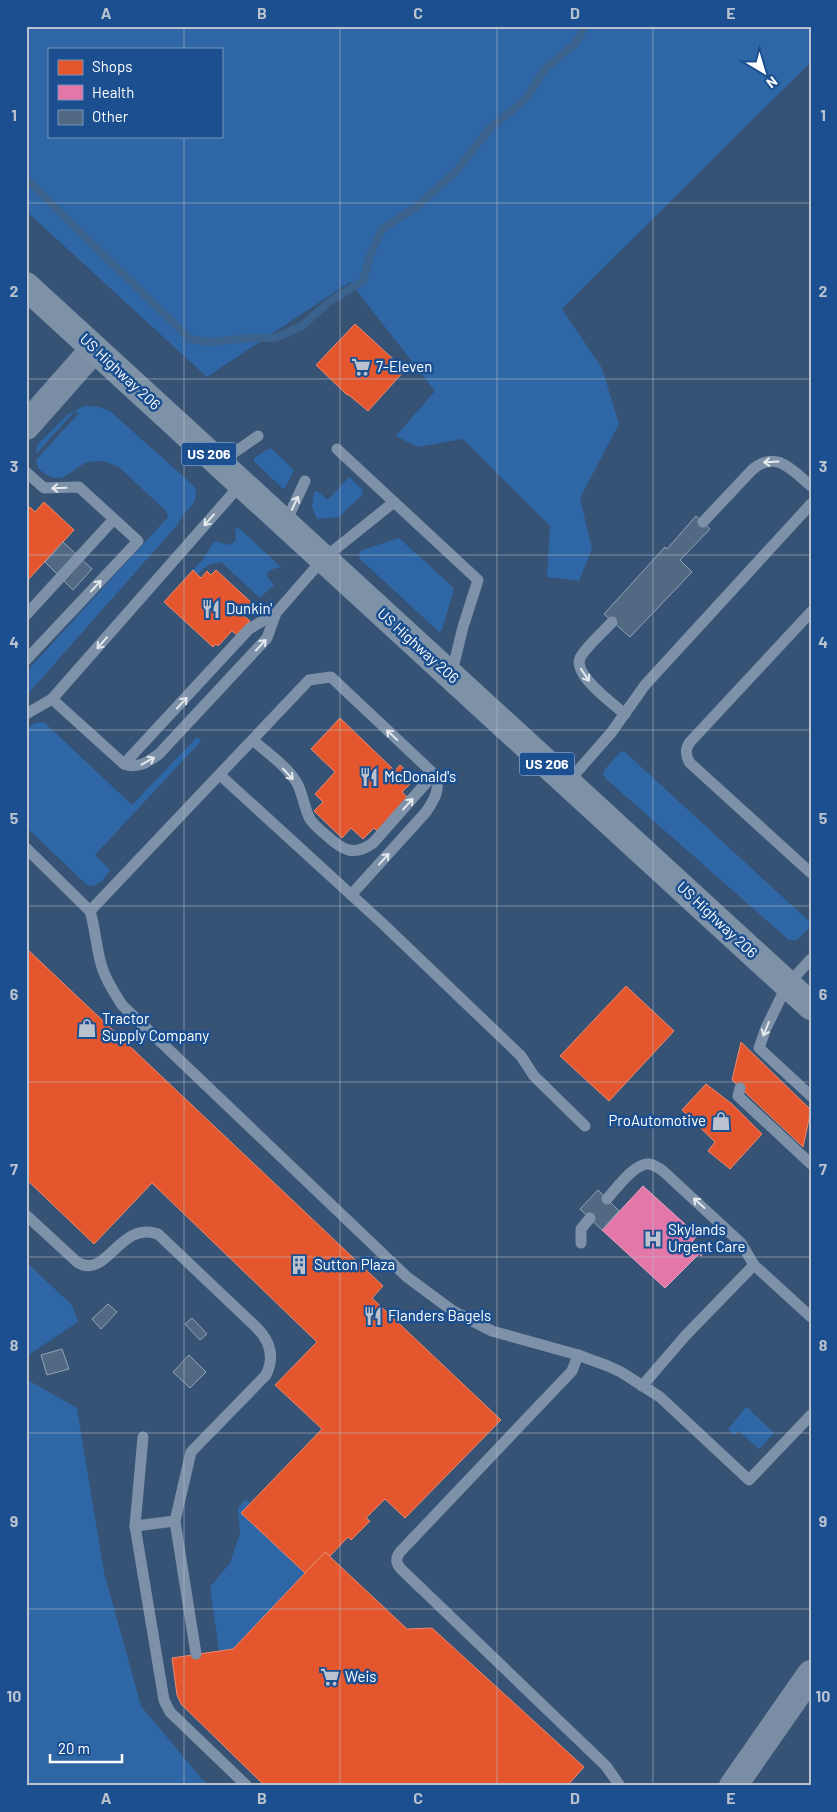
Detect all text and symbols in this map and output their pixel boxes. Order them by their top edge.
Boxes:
text: A [101,3,112,22]
text: B [257,3,267,22]
text: C [413,3,423,22]
text: D [570,3,580,22]
text: E [726,3,736,22]
legend [48,48,222,138]
north arrow [740,48,790,98]
text: Shops [92,57,132,75]
text: N [763,73,781,92]
text: Health [92,83,134,101]
text: 1 [11,105,17,124]
text: 1 [820,105,826,124]
text: Other [92,107,129,125]
text: 2 [10,281,19,300]
text: 2 [819,281,828,300]
street label: US Highway 206 [77,329,165,413]
supermarket icon: 7-Eleven [350,356,372,378]
place label: 7-Eleven [376,357,432,375]
road number: US 206 [182,442,236,466]
text: 3 [10,456,18,475]
text: 3 [819,456,827,475]
one-way arrow [763,457,779,466]
one-way arrow [51,483,68,493]
one-way arrow [291,496,301,511]
one-way arrow [203,514,215,527]
one-way arrow [90,580,102,593]
restaurant icon: Dunkin' [200,598,222,620]
place label: Dunkin' [226,599,272,617]
street label: US Highway 206 [374,604,463,687]
text: 4 [9,632,19,651]
text: 4 [818,632,828,651]
one-way arrow [96,636,108,649]
one-way arrow [255,638,267,651]
one-way arrow [580,667,590,681]
one-way arrow [176,696,188,709]
one-way arrow [386,729,398,741]
road number: US 206 [520,752,574,776]
one-way arrow [140,756,155,765]
restaurant icon: McDonald's [358,766,380,788]
one-way arrow [283,767,294,780]
place label: McDonald's [384,767,456,785]
one-way arrow [402,797,414,810]
text: 5 [10,808,19,827]
text: 5 [819,808,828,827]
one-way arrow [378,852,389,865]
street label: US Highway 206 [674,877,762,961]
text: 6 [10,984,19,1003]
text: 6 [819,984,828,1003]
place label: Tractor Supply Company [102,1009,209,1044]
shop icon: Tractor Supply Company [76,1017,98,1039]
one-way arrow [761,1021,770,1036]
shop icon: ProAutomotive [710,1110,732,1132]
place label: ProAutomotive [608,1111,706,1129]
text: 7 [10,1159,18,1178]
text: 7 [819,1159,827,1178]
one-way arrow [692,1198,705,1209]
place label: Skylands Urgent Care [668,1220,746,1255]
hospital icon: Skylands Urgent Care [642,1228,664,1250]
building icon: Sutton Plaza [288,1254,310,1276]
place label: Sutton Plaza [314,1255,395,1273]
restaurant icon: Flanders Bagels [362,1305,384,1327]
place label: Flanders Bagels [388,1306,491,1324]
text: 8 [10,1335,19,1354]
text: 8 [819,1335,828,1354]
text: 9 [10,1511,18,1530]
text: 9 [819,1511,827,1530]
supermarket icon: Weis [319,1666,341,1688]
place label: Weis [345,1667,376,1685]
text: 10 [7,1686,21,1705]
text: 10 [816,1686,830,1705]
scale bar [50,1732,122,1764]
text: 20 m [58,1739,90,1757]
text: A [101,1788,112,1807]
text: B [257,1788,267,1807]
text: C [413,1788,423,1807]
text: D [570,1788,580,1807]
text: E [726,1788,736,1807]

